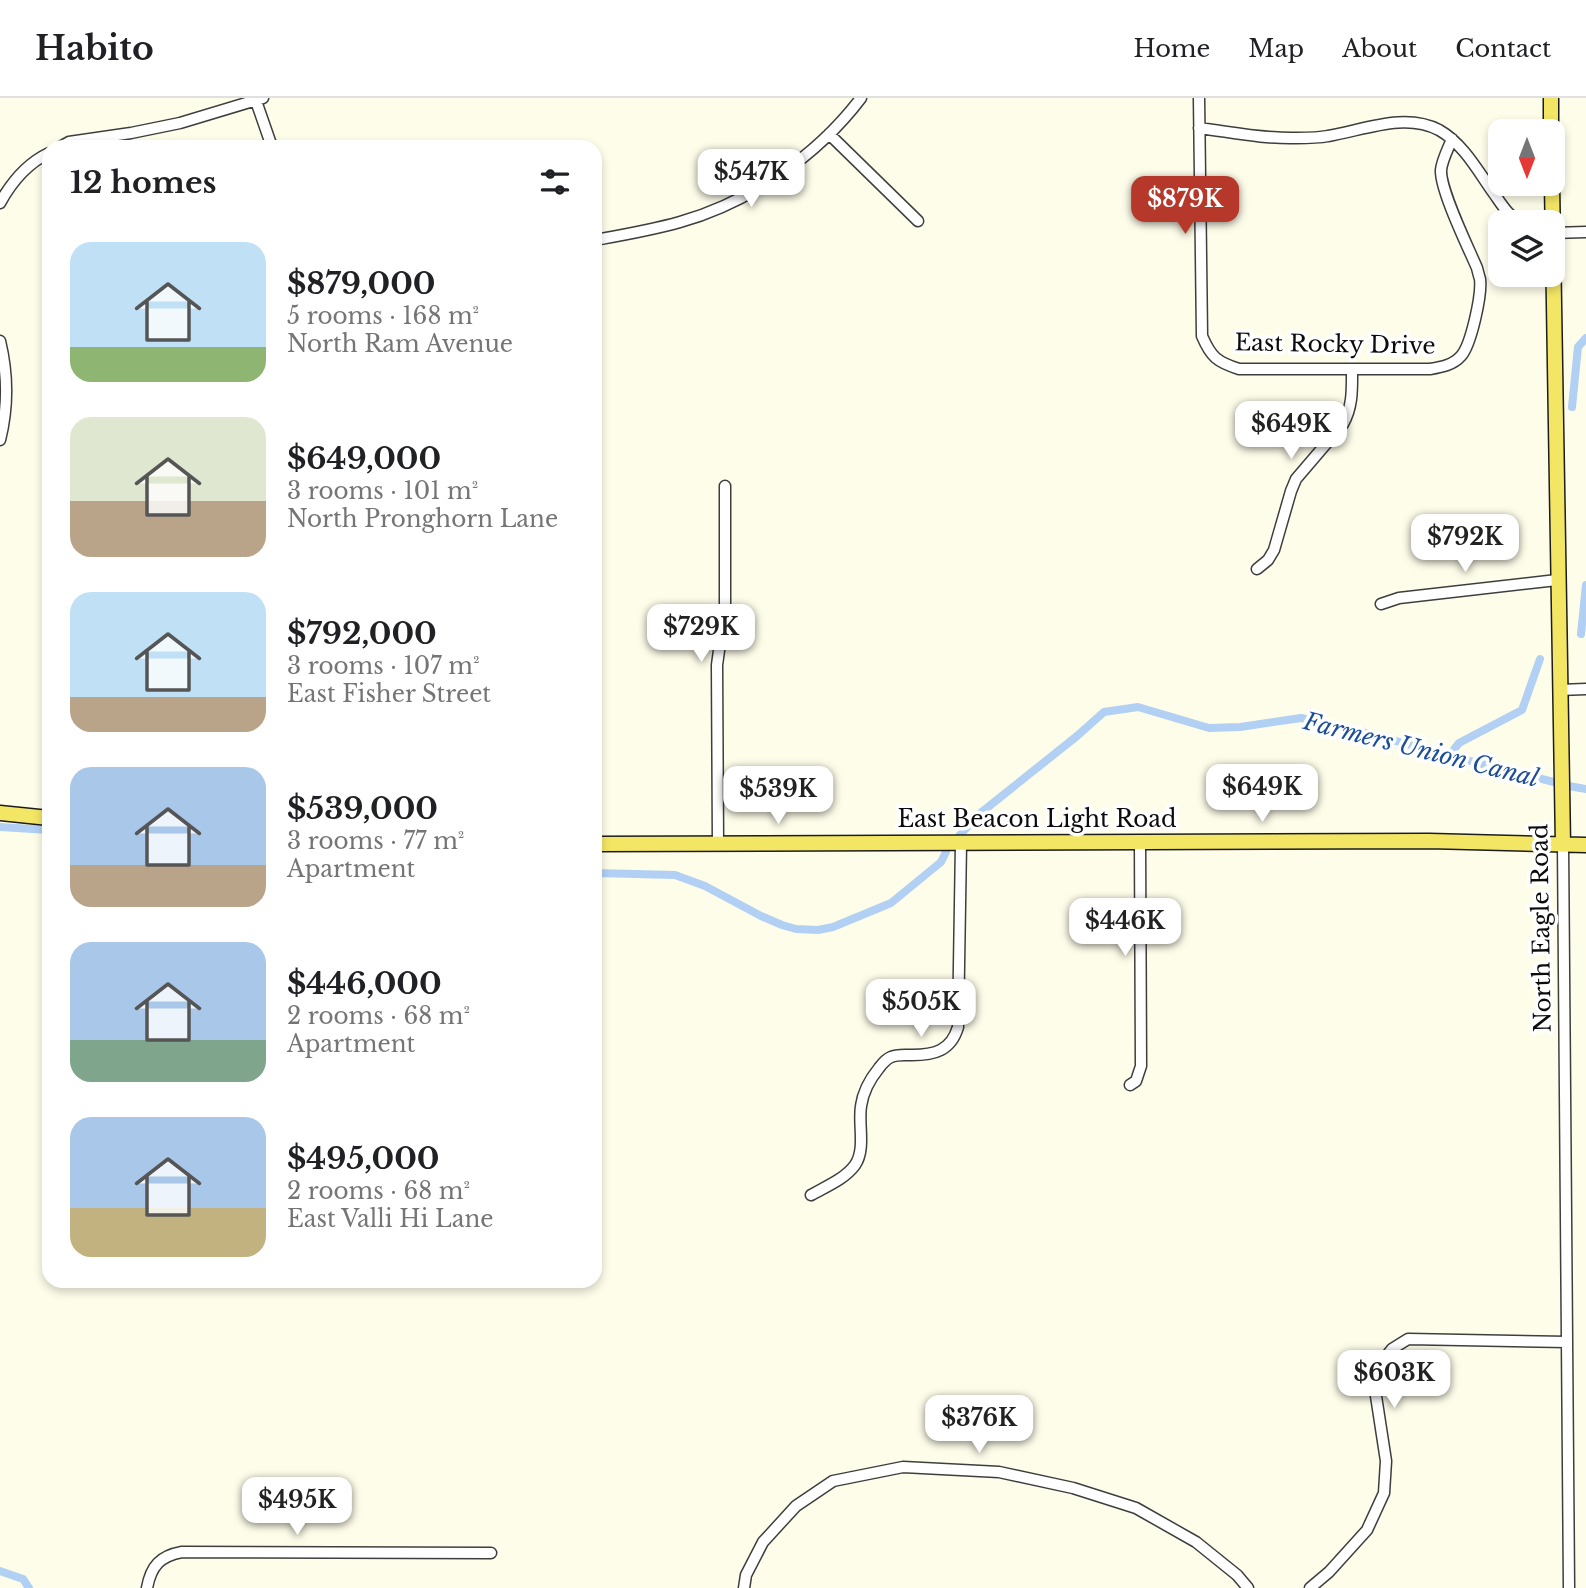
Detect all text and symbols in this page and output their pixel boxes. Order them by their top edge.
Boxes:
text: Habito [35,28,154,69]
text: Home [1134,34,1210,63]
text: Map [1248,34,1304,63]
text: About [1342,34,1417,63]
text: Contact [1455,34,1551,63]
north arrow [1488,119,1564,196]
map controls [1488,119,1565,287]
pin: $547K [702,150,800,209]
text: $547K [714,158,788,186]
icon: filters [536,163,574,201]
text: 12 homes [70,164,217,201]
pin: $879K [1136,176,1234,236]
text: $879K [1147,185,1223,213]
button: layers [1488,210,1565,287]
text: $879,000 [287,265,436,302]
icon: home [126,270,210,354]
text: 5 rooms · 168 m² [287,302,479,330]
street label: East Rocky Drive [1234,328,1436,360]
text: North Ram Avenue [287,330,513,358]
pin: $649K [1242,402,1340,461]
text: $649K [1251,410,1331,438]
text: $649,000 [287,440,441,477]
icon: home [126,445,210,529]
text: 3 rooms · 101 m² [287,477,478,505]
text: North Pronghorn Lane [287,505,558,533]
pin: $792K [1416,514,1514,574]
text: $792K [1427,523,1503,551]
pin: $729K [652,604,750,664]
text: $729K [663,613,739,641]
text: $792,000 [287,615,437,652]
icon: home [126,620,210,704]
text: 3 rooms · 107 m² [287,652,480,680]
text: East Fisher Street [287,680,491,708]
water label: Farmers Union Canal [1300,706,1542,793]
pin: $649K [1213,764,1311,824]
pin: $539K [729,766,827,826]
text: $649K [1222,773,1302,801]
text: $539K [739,775,817,803]
text: $539,000 [287,790,438,827]
icon: home [126,795,210,879]
street label: East Beacon Light Road [897,805,1177,833]
street label: North Eagle Road [1525,823,1557,1033]
text: 3 rooms · 77 m² [287,827,464,855]
text: Apartment [287,855,415,883]
pin: $446K [1076,898,1174,958]
text: $446K [1085,907,1165,935]
text: $446,000 [287,965,442,1002]
icon: home [126,970,210,1054]
pin: $505K [872,979,970,1039]
text: $505K [882,988,960,1016]
text: 2 rooms · 68 m² [287,1002,470,1030]
text: Apartment [287,1030,415,1058]
text: $495,000 [287,1140,440,1177]
icon: home [126,1145,210,1229]
text: 2 rooms · 68 m² [287,1177,470,1205]
text: East Valli Hi Lane [287,1205,493,1233]
pin: $603K [1345,1350,1443,1410]
text: $603K [1353,1359,1435,1387]
pin: $376K [930,1396,1028,1455]
text: $376K [941,1404,1017,1432]
pin: $495K [248,1478,346,1537]
text: $495K [258,1486,336,1514]

